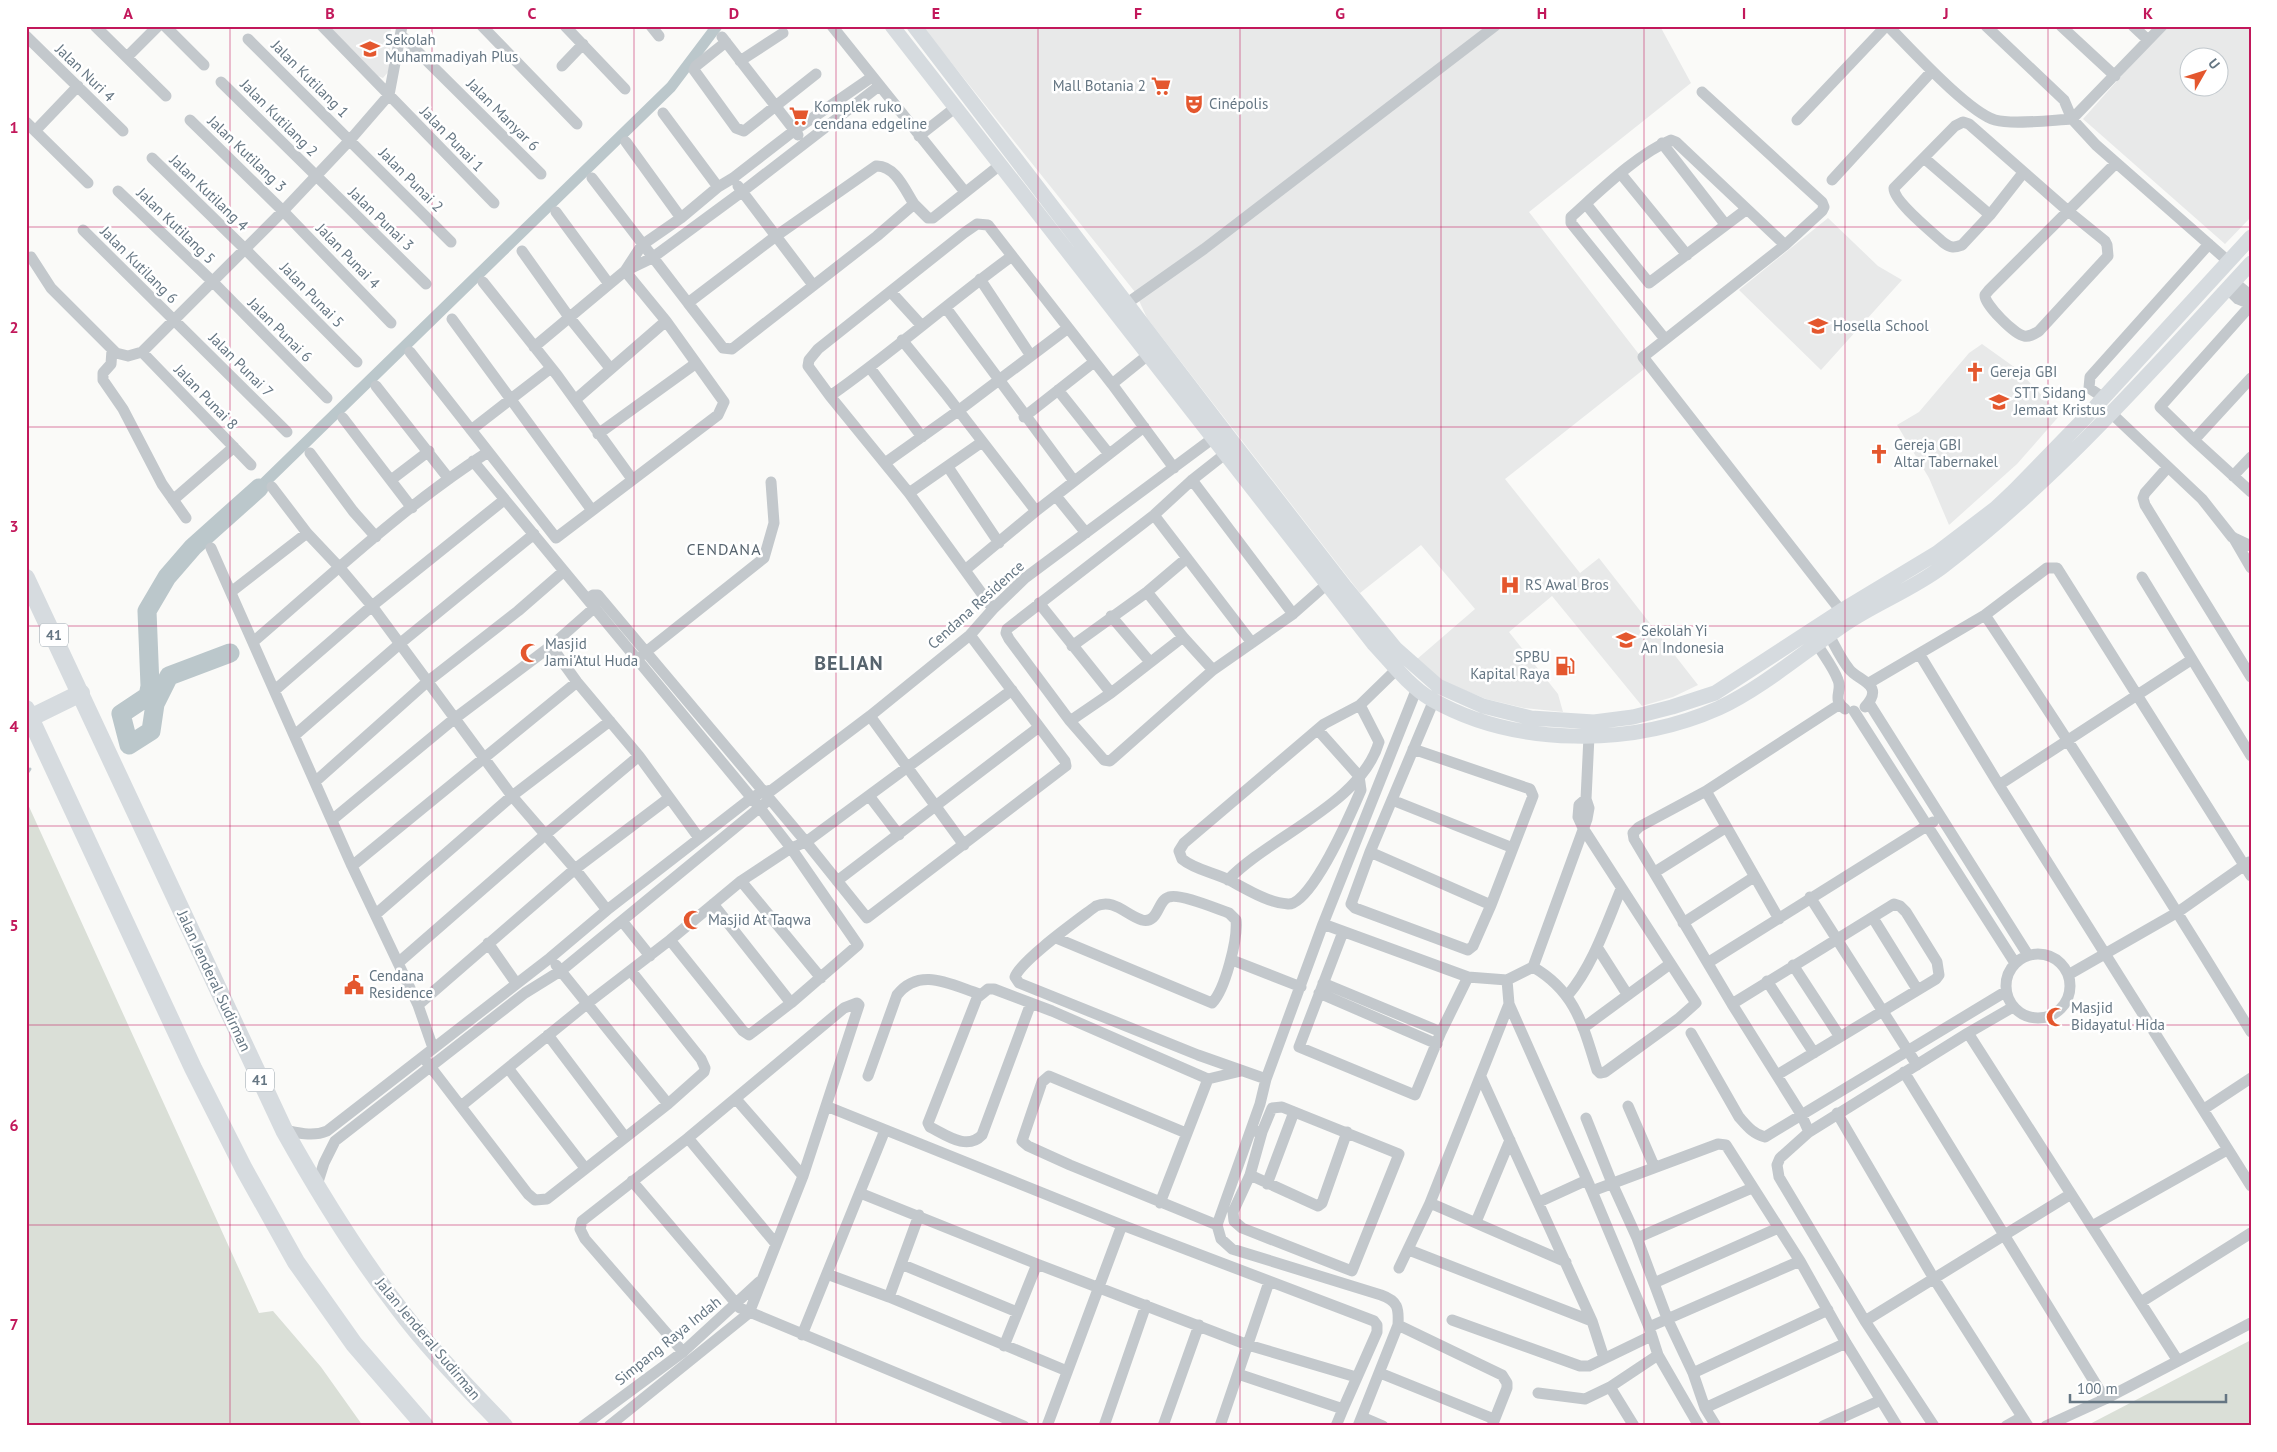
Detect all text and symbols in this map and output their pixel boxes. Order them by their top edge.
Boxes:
text: A [123,3,133,23]
text: B [325,3,335,23]
text: C [528,3,537,23]
text: D [729,3,739,23]
text: E [932,3,940,23]
text: F [1134,3,1142,23]
text: G [1335,3,1345,23]
text: H [1537,3,1547,23]
text: I [1742,3,1746,23]
text: J [1942,3,1949,23]
text: K [2143,3,2153,23]
place label: Sekolah Muhammadiyah Plus [385,30,518,66]
street label: Jalan Kutilang 1 [267,35,353,121]
school or university icon: Sekolah Muhammadiyah Plus [359,38,381,60]
street label: Jalan Nuri 4 [51,39,119,106]
north arrow [2180,48,2230,98]
text: U [2204,55,2224,73]
street label: Jalan Kutilang 2 [236,74,322,160]
street label: Jalan Manyar 6 [462,74,544,155]
supermarket icon: Mall Botania 2 [1150,75,1172,97]
place label: Mall Botania 2 [1053,76,1146,95]
theatre icon: Cinépolis [1183,93,1205,115]
place label: Cinépolis [1209,94,1268,113]
place label: Komplek ruko cendana edgeline [814,97,927,133]
street label: Jalan Punai 1 [416,101,488,175]
supermarket icon: Komplek ruko cendana edgeline [788,105,810,127]
street label: Jalan Kutilang 3 [203,111,291,196]
text: 1 [9,117,19,137]
street label: Jalan Punai 2 [374,143,448,216]
street label: Jalan Kutilang 4 [165,150,253,235]
street label: Jalan Punai 3 [344,182,418,255]
street label: Jalan Kutilang 5 [132,183,220,268]
street label: Jalan Punai 4 [312,218,384,292]
street label: Jalan Kutilang 6 [96,221,182,307]
street label: Jalan Punai 5 [276,257,348,331]
street label: Jalan Punai 6 [243,293,317,366]
school or university icon: Hosella School [1807,315,1829,337]
place label: Hosella School [1833,316,1929,335]
text: 2 [9,317,19,337]
street label: Jalan Punai 7 [204,328,278,401]
street label: Jalan Punai 8 [170,359,242,433]
church icon: Gereja GBI [1964,361,1986,383]
place label: Gereja GBI [1990,362,2057,381]
place label: STT Sidang Jemaat Kristus [2013,383,2106,419]
school or university icon: STT Sidang Jemaat Kristus [1988,391,2010,413]
place label: Gereja GBI Altar Tabernakel [1894,435,1999,471]
church icon: Gereja GBI Altar Tabernakel [1868,443,1890,465]
text: 3 [9,516,19,536]
district label: CENDANA [686,539,762,559]
street label: Cendana Residence [924,556,1028,653]
hospital icon: RS Awal Bros [1499,574,1521,596]
place label: RS Awal Bros [1525,575,1609,594]
place label: Sekolah Yi An Indonesia [1641,621,1724,657]
road number: 41 [40,624,68,646]
school or university icon: Sekolah Yi An Indonesia [1615,629,1637,651]
place label: Masjid Jami'Atul Huda [544,634,638,670]
mosque icon: Masjid Jami'Atul Huda [519,642,541,664]
place label: SPBU Kapital Raya [1470,647,1550,683]
district label: BELIAN [814,650,884,676]
fuel station icon: SPBU Kapital Raya [1554,655,1576,677]
text: 4 [9,716,19,736]
street label: Jalan Jenderal Sudirman [173,906,256,1054]
mosque icon: Masjid At Taqwa [682,909,704,931]
place label: Masjid At Taqwa [708,910,811,929]
text: 5 [9,915,19,935]
place label: Cendana Residence [369,966,433,1002]
public building icon: Cendana Residence [343,974,365,996]
place label: Masjid Bidayatul Hida [2071,998,2165,1034]
mosque icon: Masjid Bidayatul Hida [2045,1006,2067,1028]
road number: 41 [246,1068,274,1092]
text: 6 [9,1115,19,1135]
street label: Jalan Jenderal Sudirman [371,1273,485,1404]
street label: Simpang Raya Indah [611,1292,725,1389]
text: 7 [9,1314,19,1334]
scale bar [2070,1372,2226,1404]
text: 100 m [2077,1379,2118,1398]

